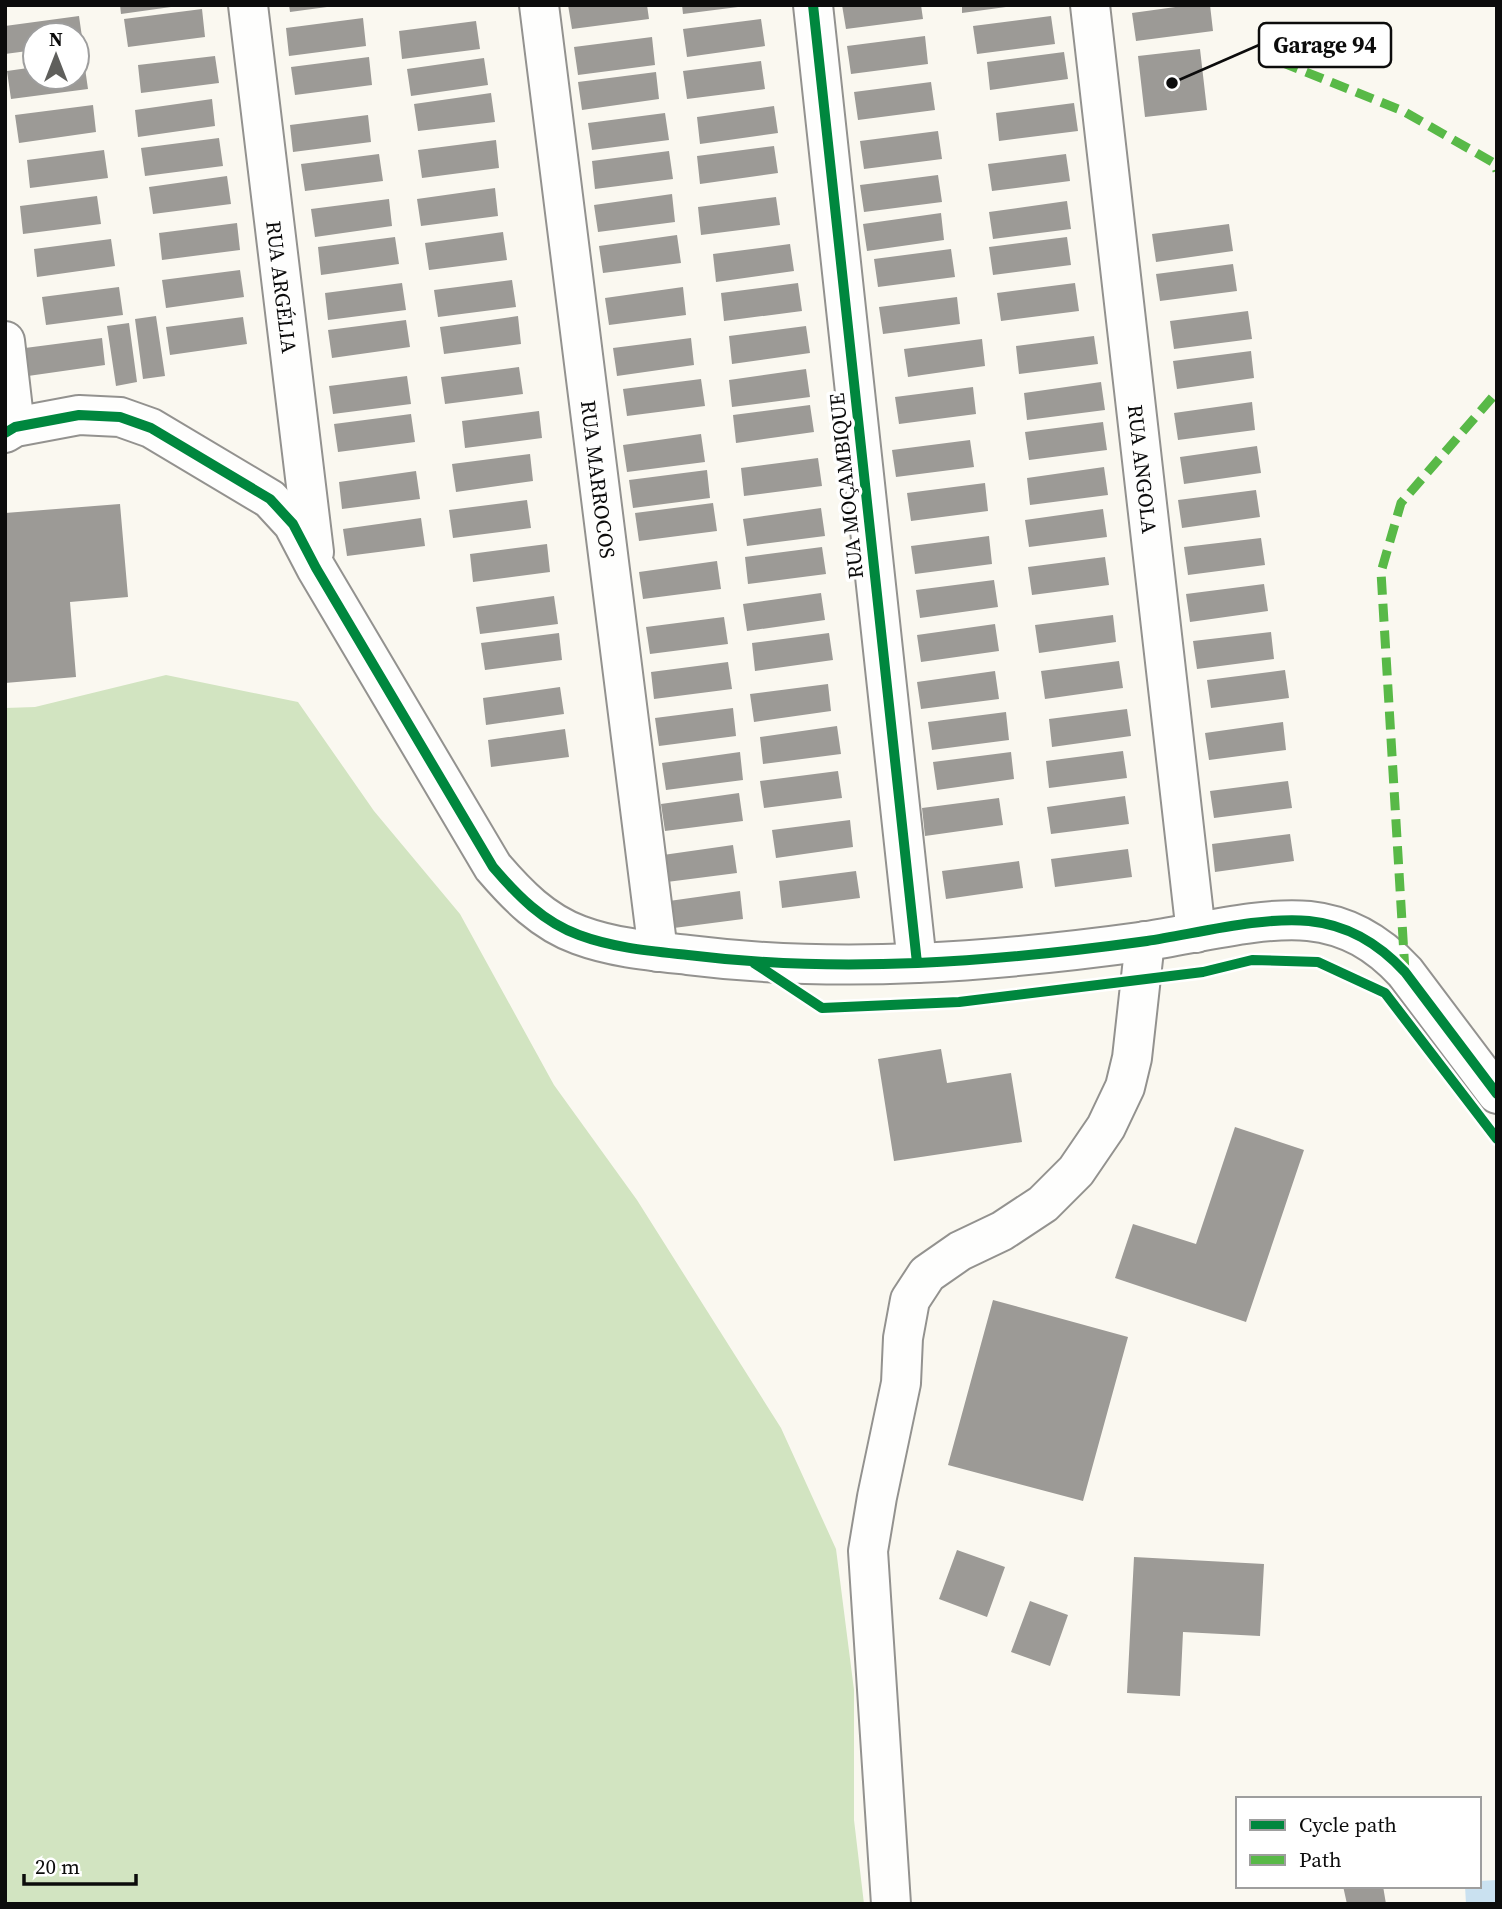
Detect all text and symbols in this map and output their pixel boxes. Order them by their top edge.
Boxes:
north arrow [21,21,91,91]
callout: Garage 94 [1259,23,1391,67]
text: N [49,26,63,52]
text: Garage 94 [1273,29,1377,61]
street label: RUA ARGÉLIA [260,219,304,355]
street label: RUA MOÇAMBIQUE [822,392,870,580]
street label: RUA MARROCOS [574,399,623,560]
street label: RUA ANGOLA [1121,403,1165,535]
legend [1236,1797,1481,1888]
text: Cycle path [1299,1810,1397,1839]
scale bar [24,1842,136,1886]
text: Path [1299,1845,1342,1874]
text: 20 m [35,1852,80,1881]

